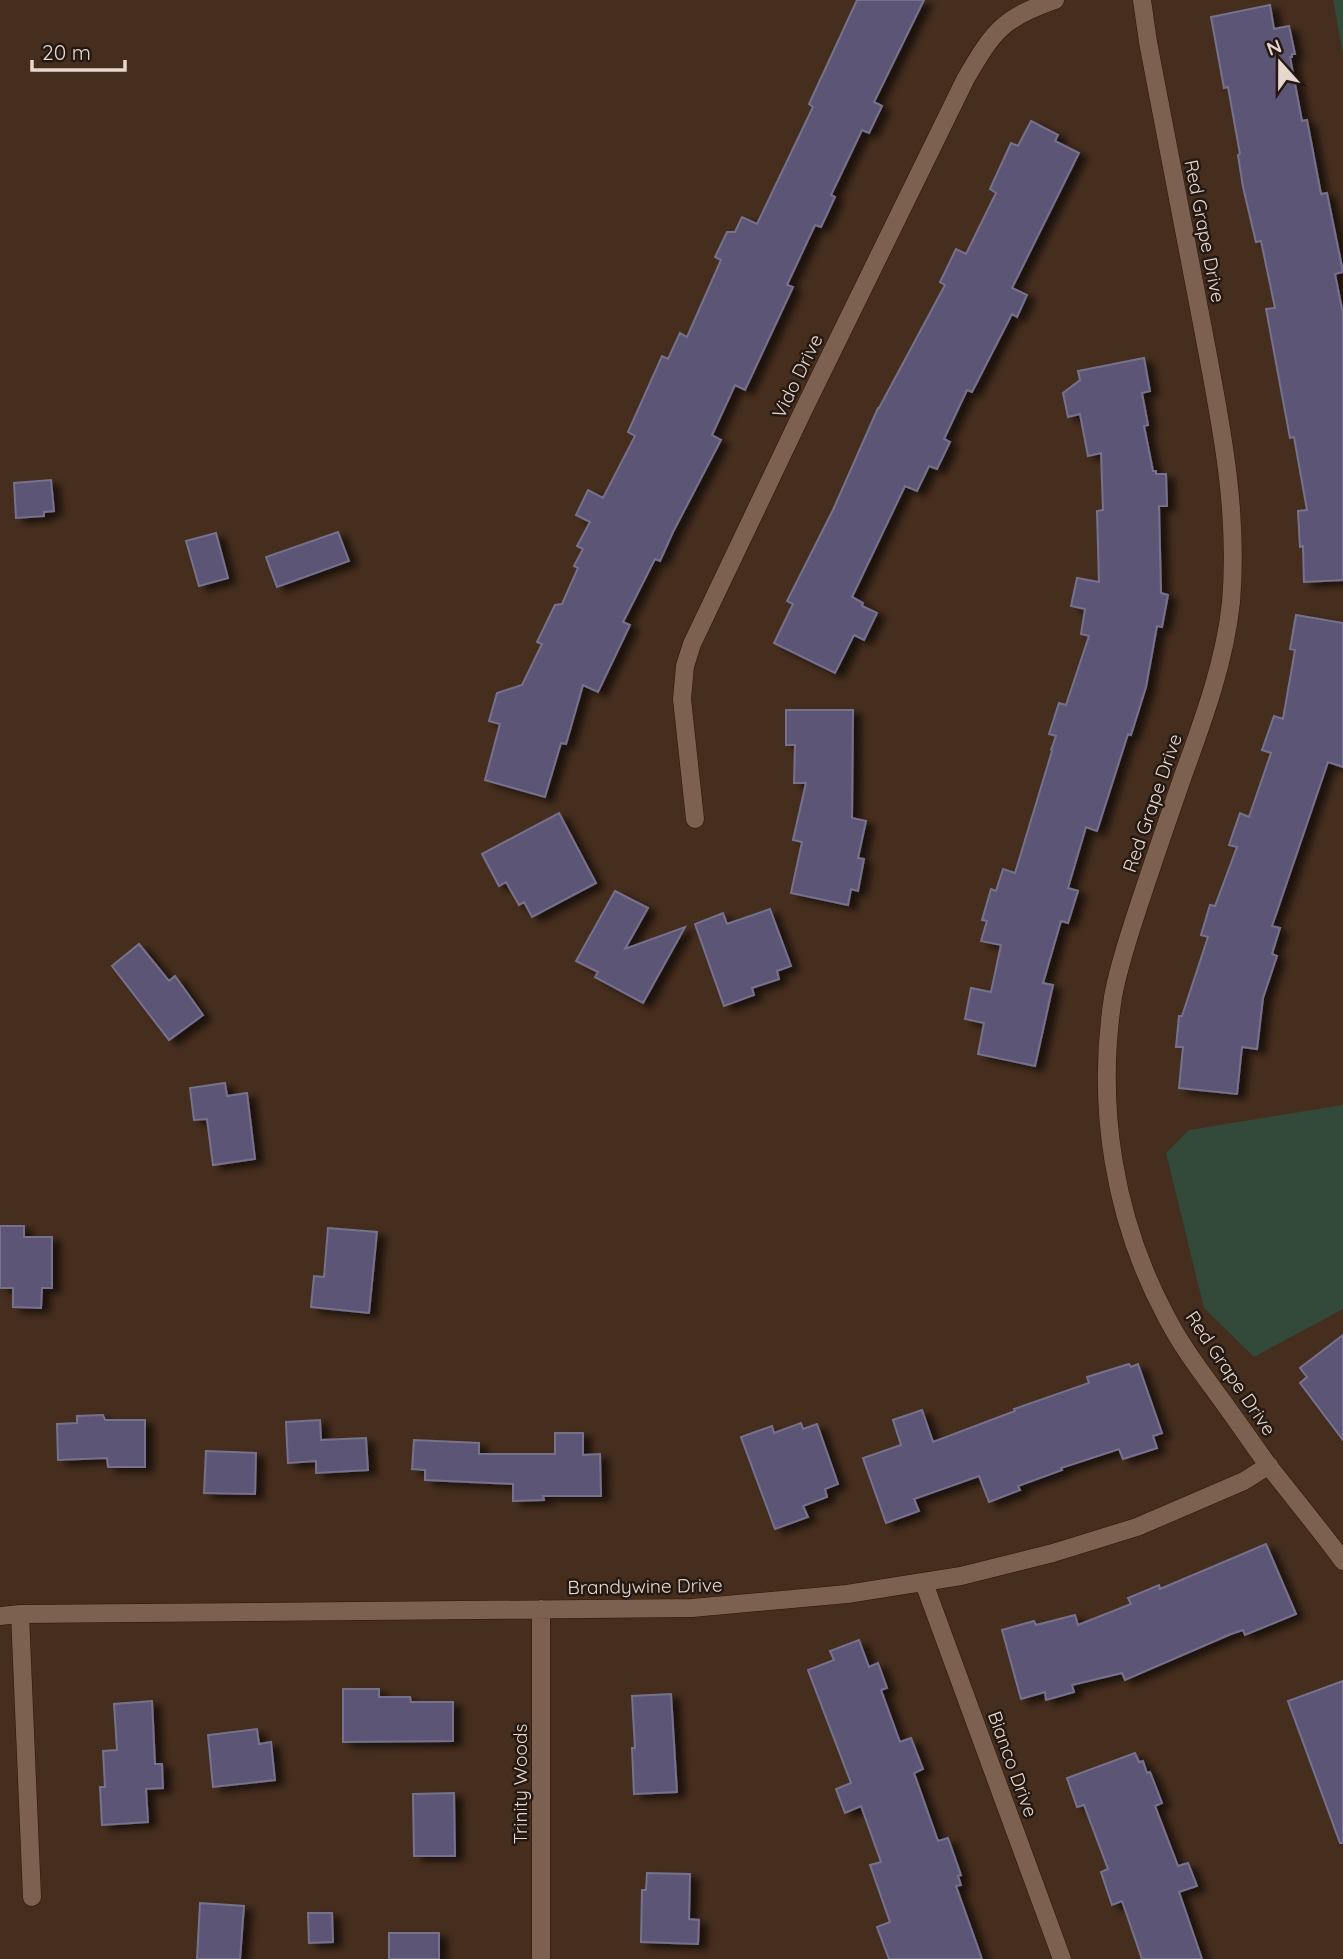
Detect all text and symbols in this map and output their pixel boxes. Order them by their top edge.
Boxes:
scale bar [32,28,124,72]
north arrow [1245,28,1315,98]
text: N [1263,33,1285,61]
text: 20 m [42,39,91,65]
street label: Red Grape Drive [1179,158,1231,304]
street label: Vido Drive [766,330,828,422]
street label: Red Grape Drive [1117,731,1187,875]
street label: Red Grape Drive [1180,1306,1282,1440]
street label: Brandywine Drive [567,1573,723,1599]
street label: Bianco Drive [983,1708,1043,1820]
street label: Trinity Woods [508,1724,532,1844]

